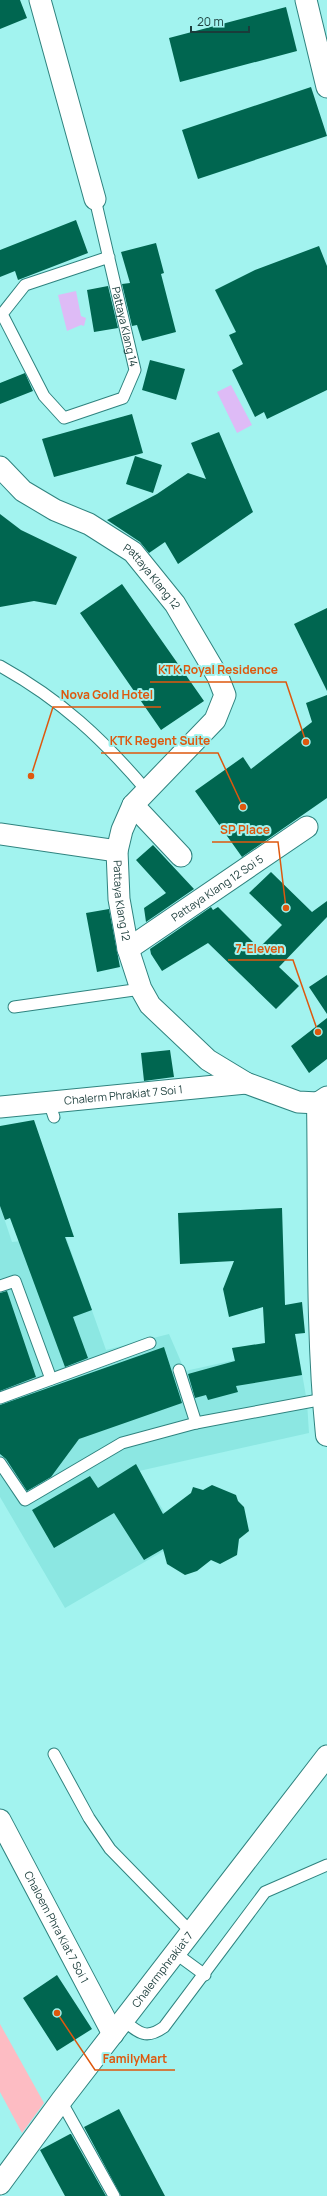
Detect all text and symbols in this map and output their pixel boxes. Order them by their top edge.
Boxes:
scale bar [191,8,249,34]
text: 20 m [197,13,224,30]
street label: Pattaya Klang 14 [109,285,142,368]
street label: Pattaya Klang 12 [121,540,184,611]
callout: KTK Royal Residence [150,658,286,682]
text: KTK Royal Residence [158,661,278,678]
callout: Nova Gold Hotel [53,683,161,707]
text: Nova Gold Hotel [61,686,153,703]
callout: KTK Regent Suite [101,729,218,753]
text: KTK Regent Suite [110,732,210,749]
callout: SP Place [212,818,278,842]
text: SP Place [220,821,270,838]
street label: Pattaya Klang 12 Soi 5 [168,851,266,924]
street label: Pattaya Klang 12 [110,860,134,942]
callout: 7-Eleven [228,936,293,960]
text: 7-Eleven [235,940,285,957]
street label: Chalerm Phrakiat 7 Soi 1 [63,1081,183,1108]
street label: Chaloem Phra Kiat 7 Soi 1 [21,1868,93,1985]
street label: Chalermphrakiat 7 [128,1928,196,2010]
callout: FamilyMart [95,2046,175,2070]
text: FamilyMart [103,2050,167,2067]

